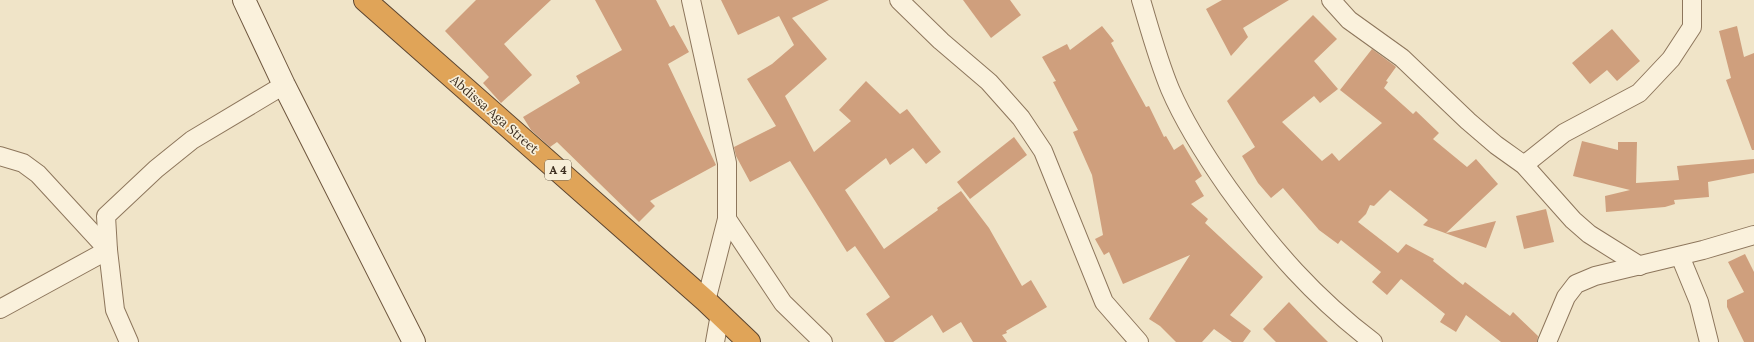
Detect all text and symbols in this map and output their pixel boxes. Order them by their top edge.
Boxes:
street label: Abdissa Aga Street [446,71,542,157]
road number: A 4 [545,160,571,180]

